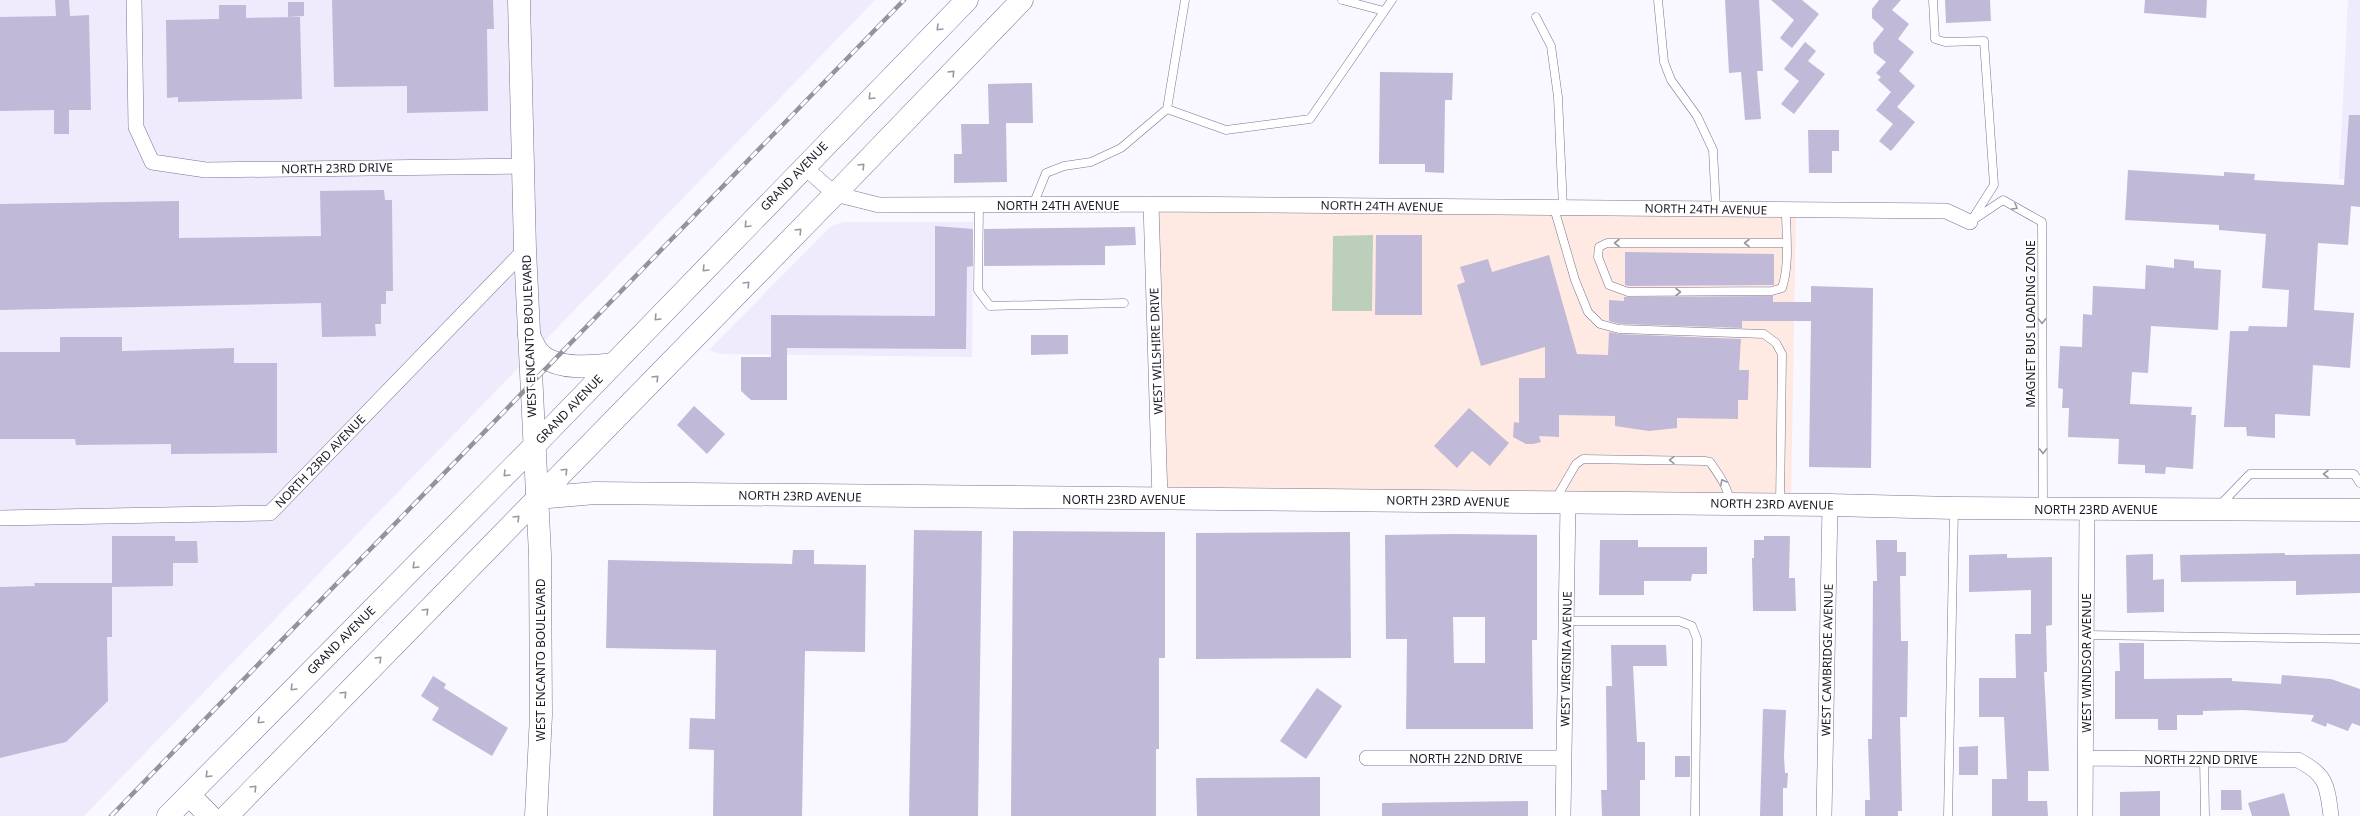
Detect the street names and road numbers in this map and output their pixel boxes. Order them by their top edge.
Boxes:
street label: GRAND AVENUE [756,138,832,214]
street label: NORTH 23RD DRIVE [281,159,393,177]
street label: NORTH 24TH AVENUE [1321,196,1443,216]
street label: NORTH 24TH AVENUE [997,197,1119,214]
street label: NORTH 24TH AVENUE [1645,199,1767,219]
street label: MAGNET BUS LOADING ZONE [2022,240,2039,408]
street label: WEST ENCANTO BOULEVARD [518,254,540,418]
street label: WEST WILSHIRE DRIVE [1145,287,1167,415]
street label: GRAND AVENUE [531,371,607,447]
street label: NORTH 23RD AVENUE [271,411,369,511]
street label: NORTH 23RD AVENUE [738,486,862,506]
street label: NORTH 23RD AVENUE [1062,491,1186,508]
street label: NORTH 23RD AVENUE [1386,491,1510,511]
street label: NORTH 23RD AVENUE [1710,494,1834,514]
street label: NORTH 23RD AVENUE [2034,501,2158,518]
street label: WEST ENCANTO BOULEVARD [532,578,549,741]
street label: WEST CAMBRIDGE AVENUE [1817,584,1837,736]
street label: WEST VIRGINIA AVENUE [1556,591,1576,727]
street label: WEST WINDSOR AVENUE [2078,593,2095,733]
street label: GRAND AVENUE [303,602,379,678]
street label: NORTH 22ND DRIVE [1409,750,1523,767]
street label: NORTH 22ND DRIVE [2144,751,2258,768]

